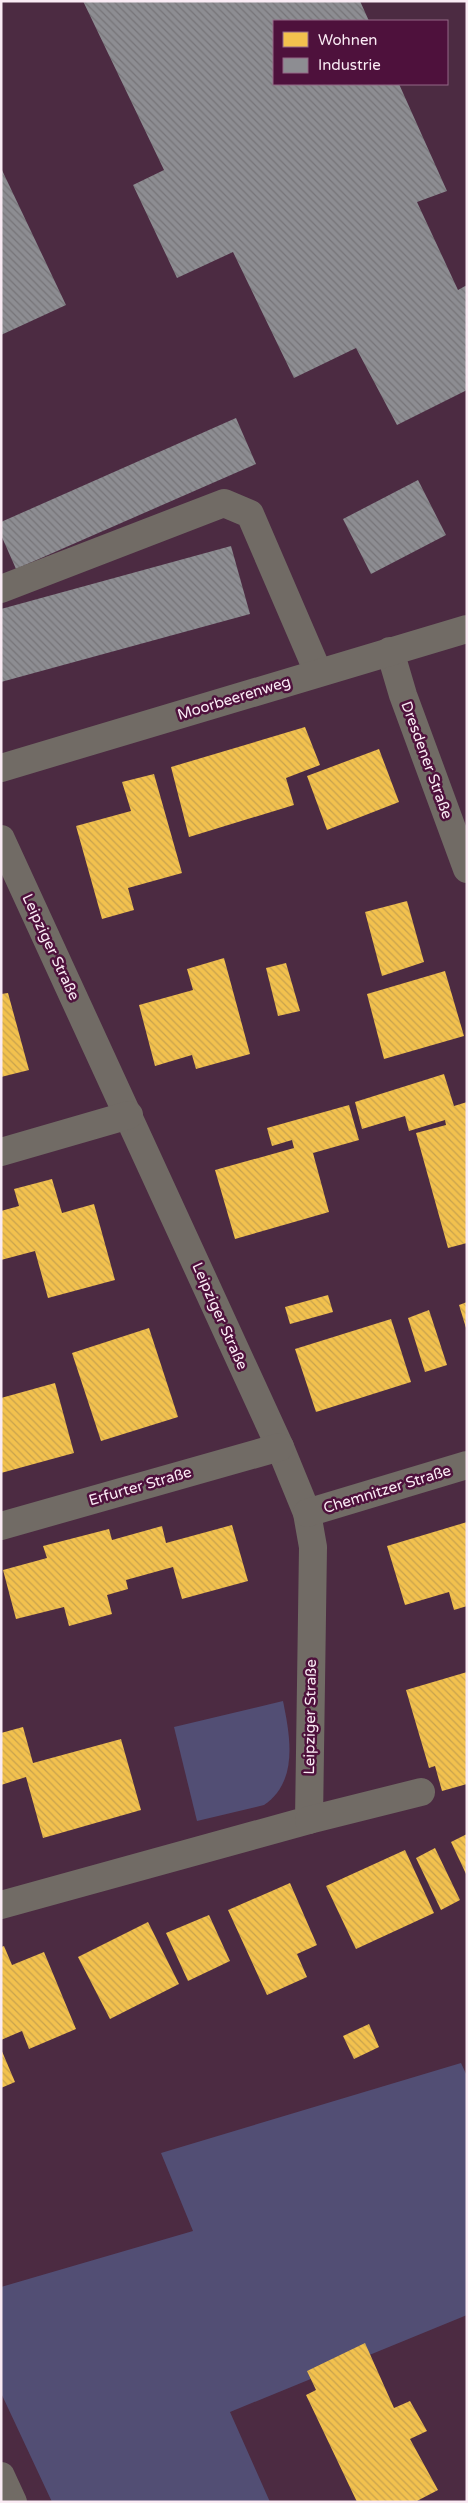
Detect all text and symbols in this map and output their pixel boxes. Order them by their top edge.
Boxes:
legend [273,20,448,85]
text: Wohnen [318,31,378,49]
text: Industrie [318,56,381,74]
street label: Moorbeerenweg [175,672,293,724]
street label: Dresdener Straße [397,699,457,821]
street label: Leipziger Straße [18,891,84,1003]
street label: Leipziger Straße [188,1260,252,1372]
street label: Chemnitzer Straße [321,1461,453,1517]
street label: Erfurter Straße [87,1463,193,1509]
street label: Leipziger Straße [300,1659,320,1775]

